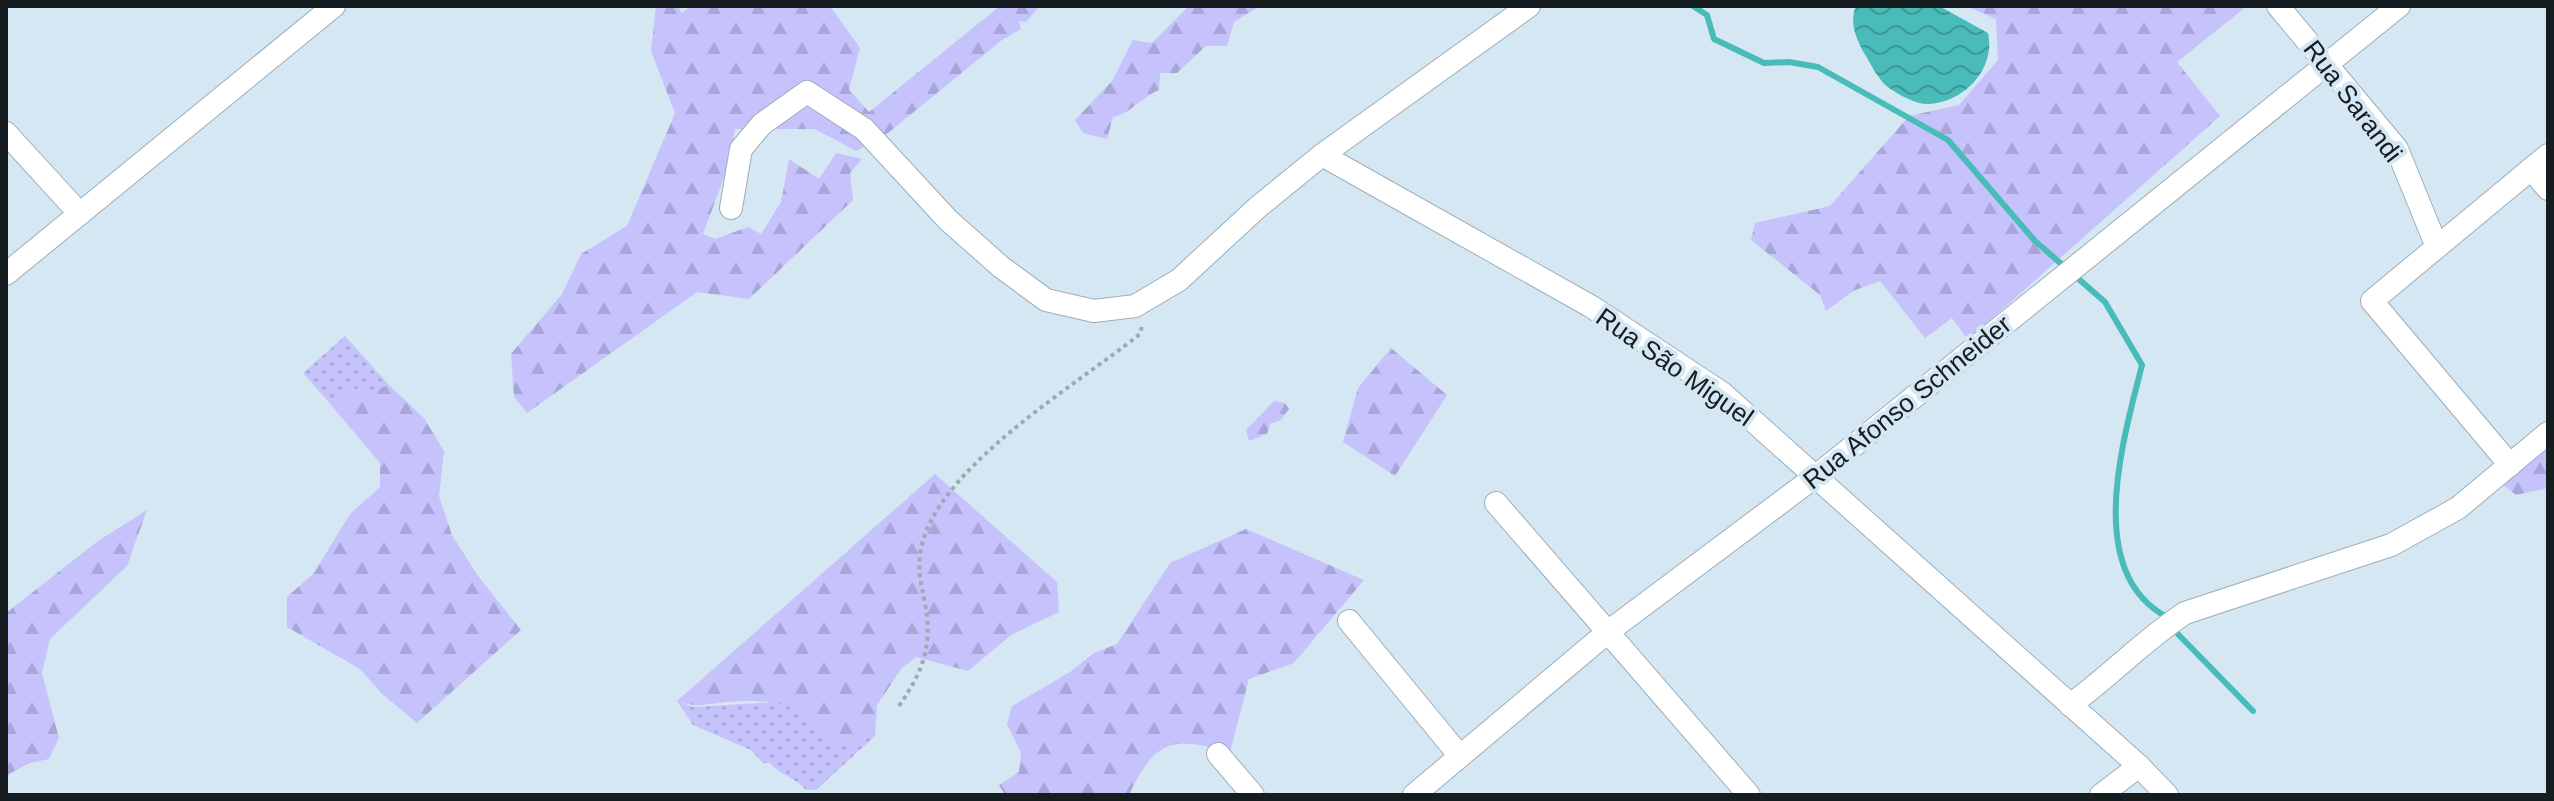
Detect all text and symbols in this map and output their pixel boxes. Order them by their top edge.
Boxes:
street label: Rua Sarandi [2298,34,2408,168]
street label: Rua São Miguel [1591,302,1759,432]
street label: Rua Afonso Schneider [1797,309,2017,495]

